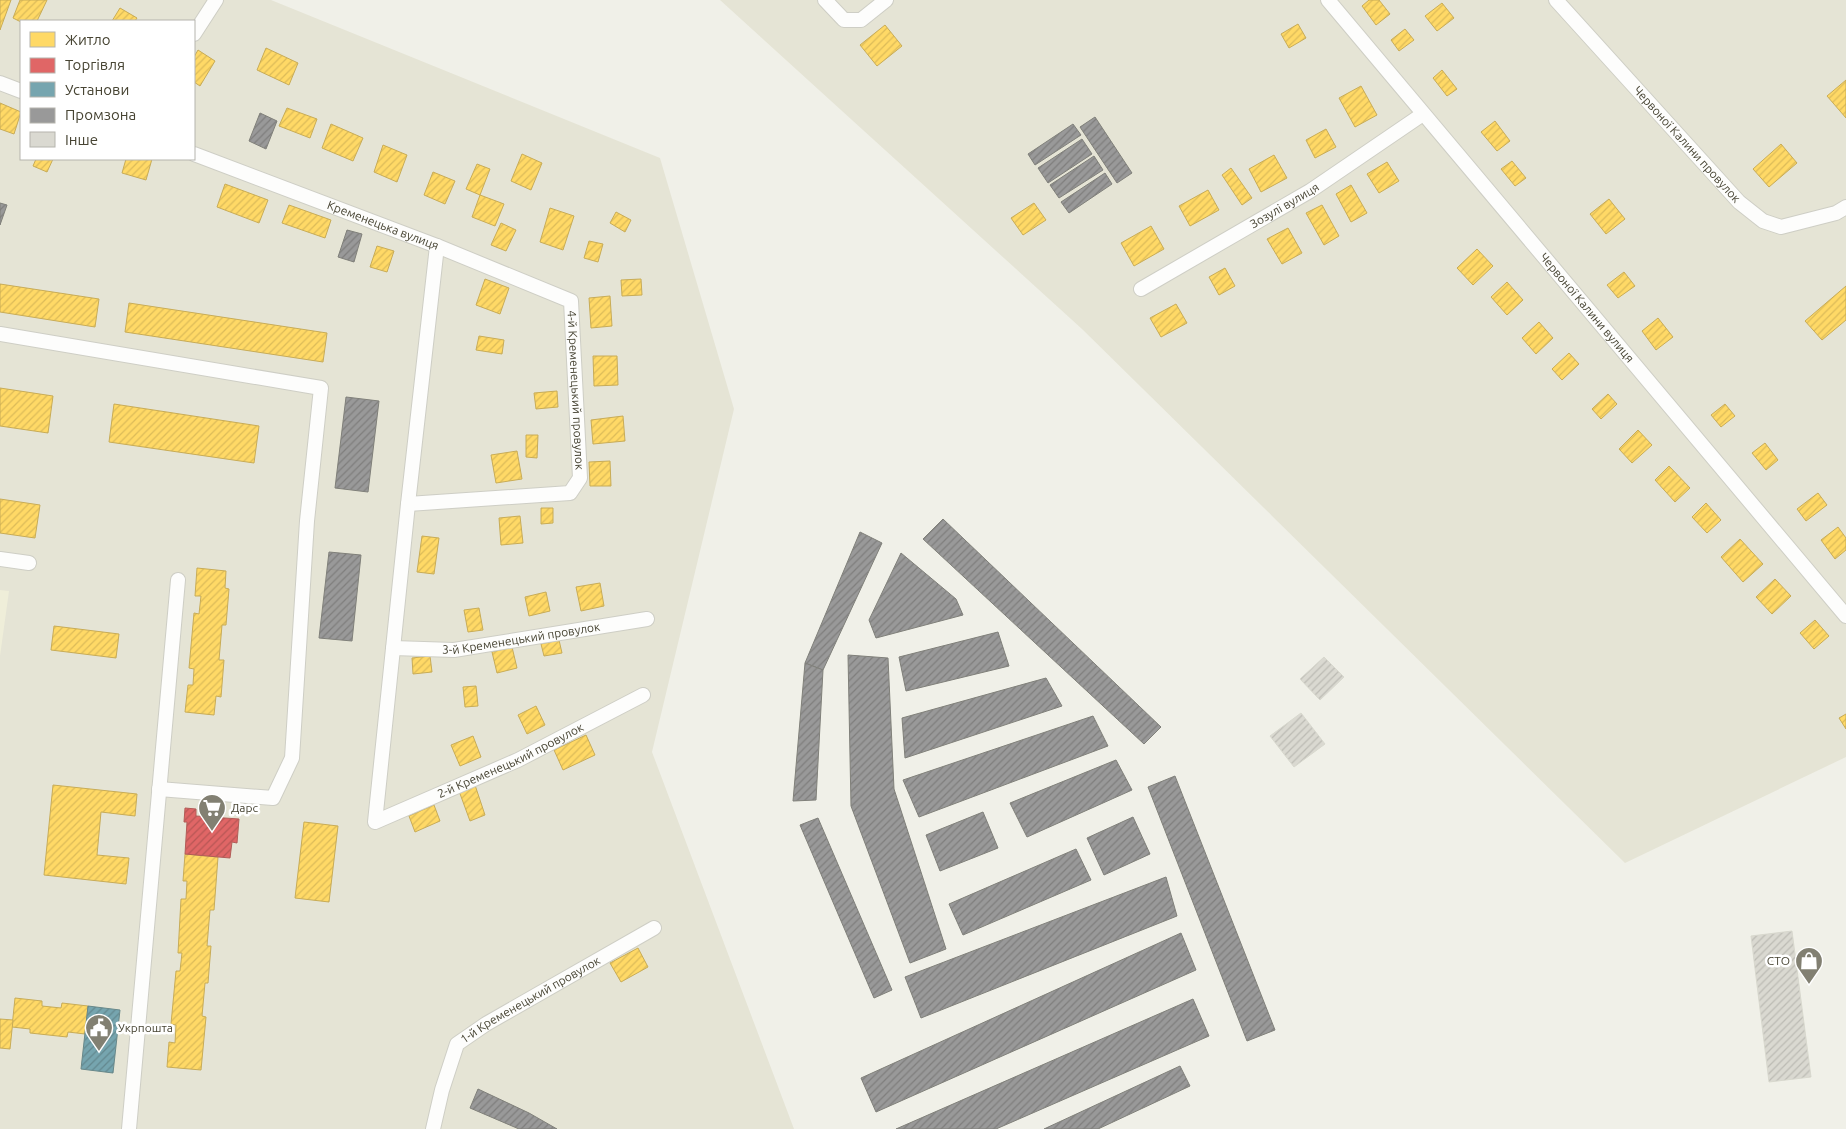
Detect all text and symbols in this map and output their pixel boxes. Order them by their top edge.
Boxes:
legend [20,20,195,160]
text: Житло [65,31,111,48]
text: Торгівля [65,56,125,73]
text: Установи [65,81,129,98]
street label: Червоної Калини провулок [1631,83,1743,205]
text: Промзона [65,106,136,123]
text: Інше [65,131,98,148]
street label: Зозулі вулиця [1248,180,1321,230]
street label: Кременецька вулиця [326,198,441,252]
street label: Червоної Калини вулиця [1537,250,1637,365]
street label: 4-й Кременецький провулок [565,310,587,470]
street label: 3-й Кременецький провулок [442,620,601,656]
street label: 2-й Кременецький провулок [435,720,585,800]
supermarket icon: Дарс [197,793,227,832]
place label: Дарс [231,801,259,814]
shop icon: СТО [1794,946,1824,985]
street label: 1-й Кременецький провулок [458,953,602,1046]
place label: СТО [1767,954,1790,967]
public building icon: Укрпошта [84,1013,114,1052]
place label: Укрпошта [118,1021,173,1034]

